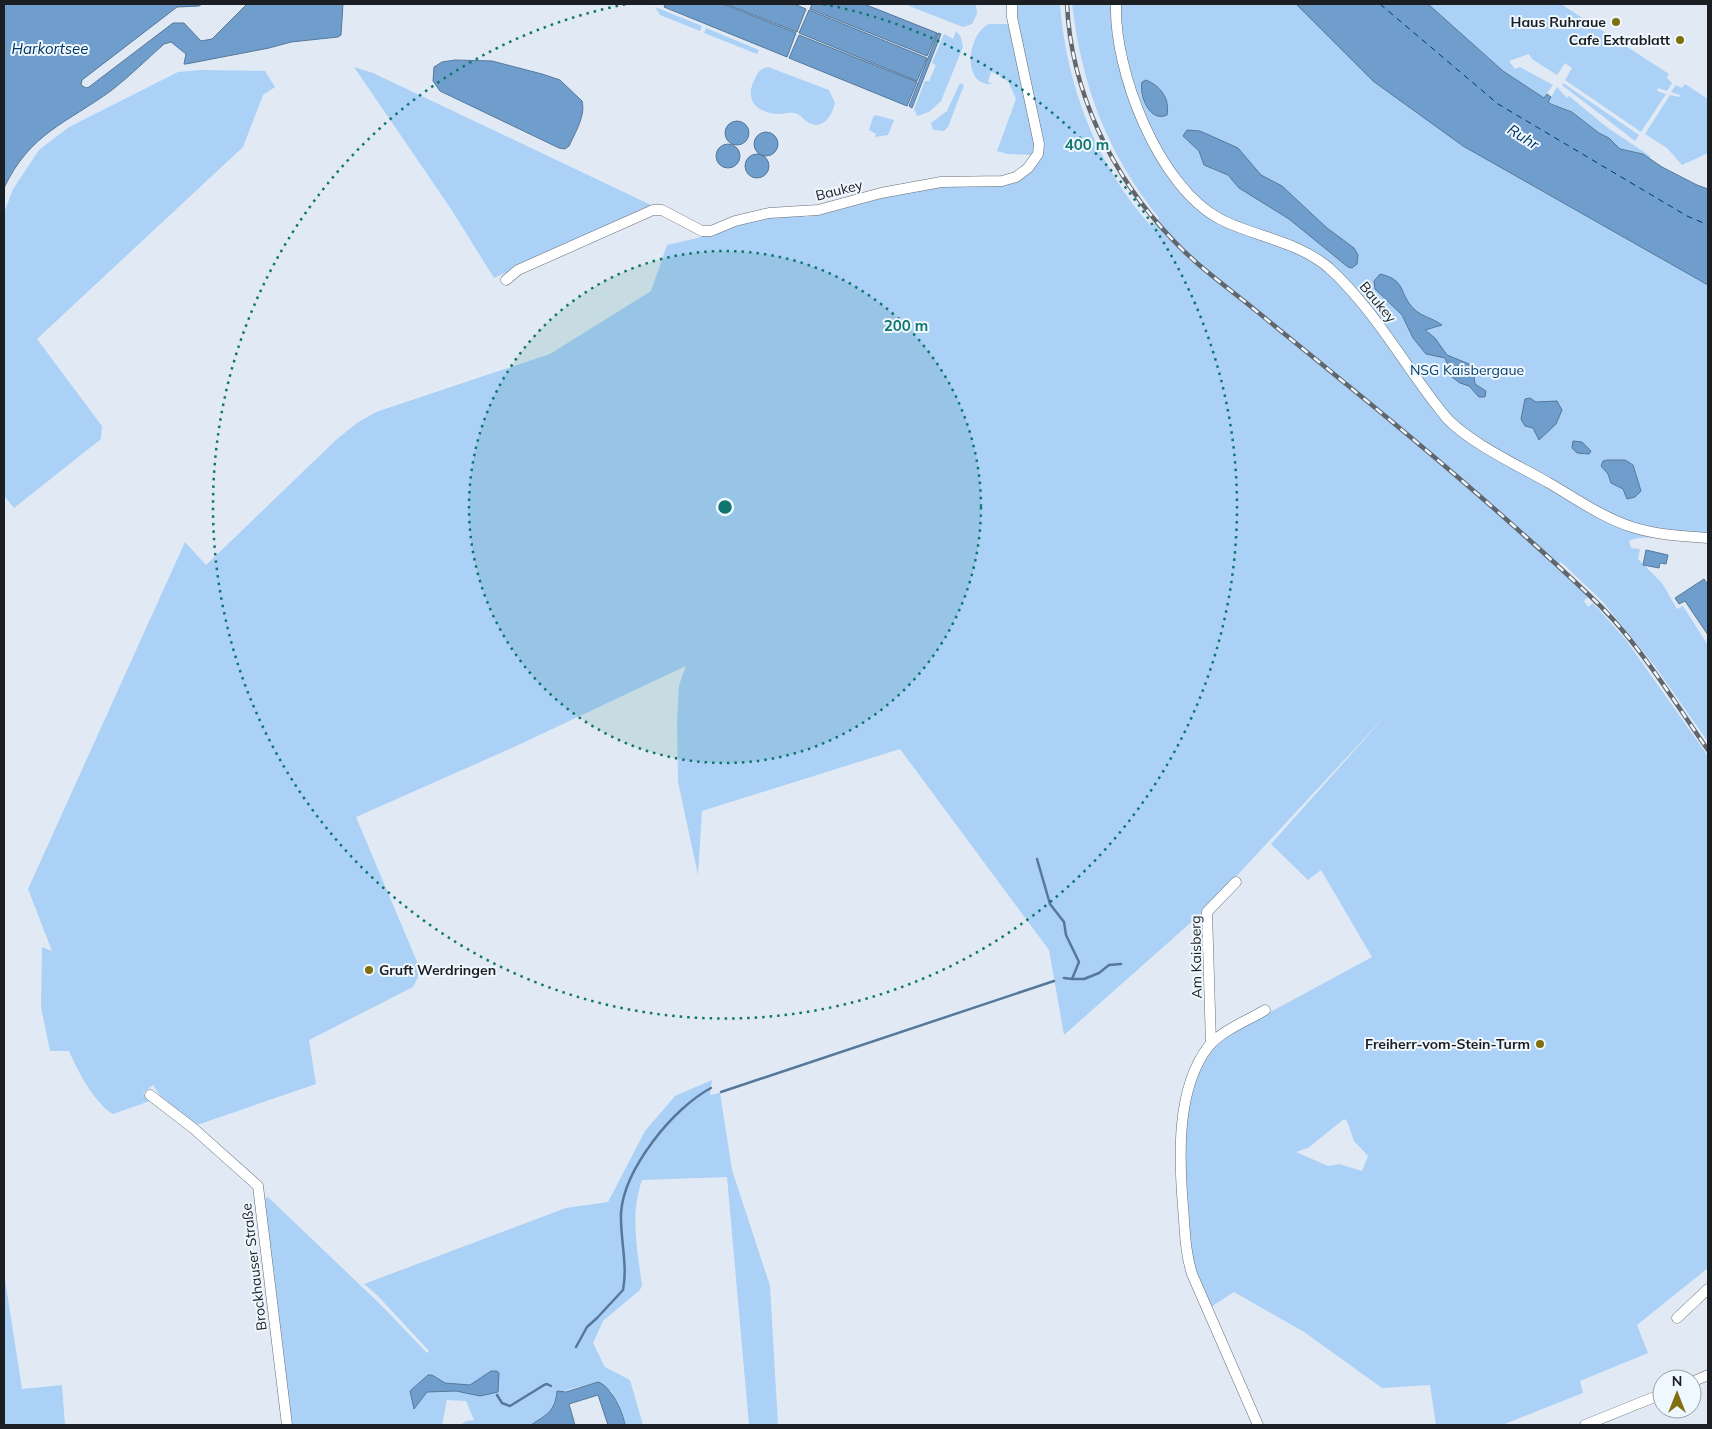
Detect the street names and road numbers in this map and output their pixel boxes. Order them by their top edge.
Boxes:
street label: Baukey [814,175,865,205]
street label: Baukey [1356,278,1401,327]
street label: Am Kaisberg [1186,915,1206,999]
street label: Brockhauser Straße [237,1202,271,1332]

